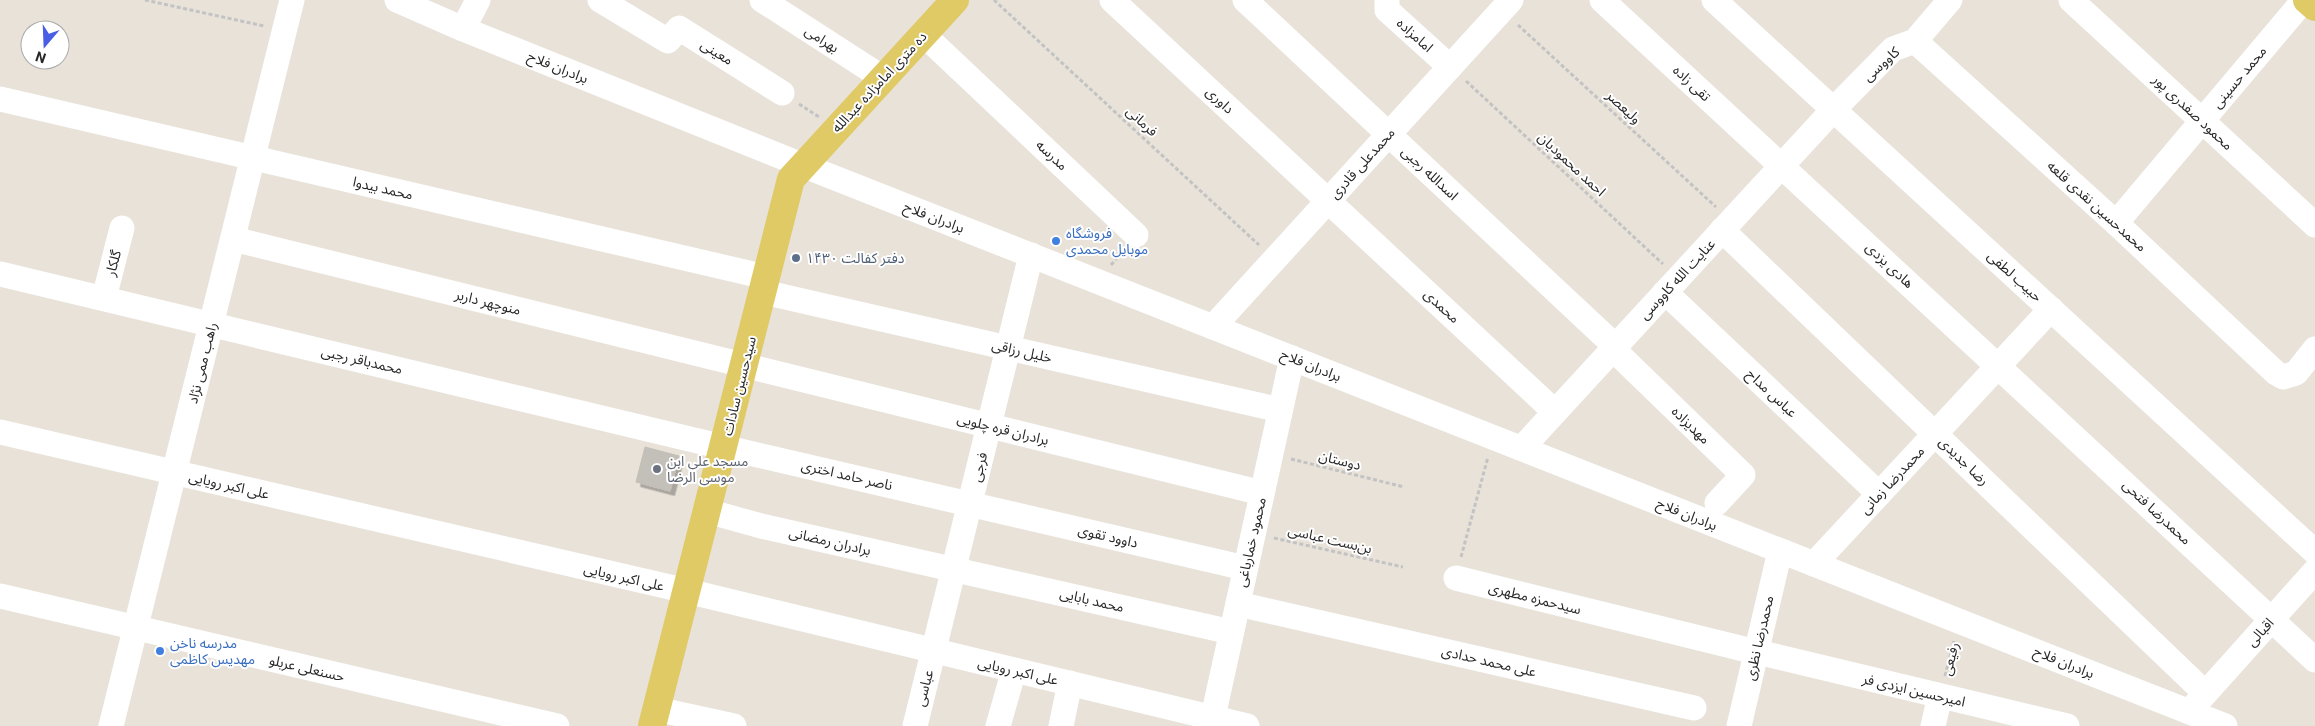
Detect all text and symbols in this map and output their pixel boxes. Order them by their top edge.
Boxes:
street label: امامزاده [1393,15,1436,56]
north arrow [20,20,70,70]
street label: بهرامی [802,22,842,57]
street label: ده متری امامزاده عبدالله [828,28,931,136]
street label: معینی [697,36,736,69]
street label: کاووسی [1859,43,1903,85]
street label: محمد حسینی [2209,43,2270,112]
text: N [33,48,48,66]
street label: برادران فلاح [524,48,591,89]
street label: تقی زاده [1669,62,1714,105]
street label: محمود صفدری پور [2148,70,2236,155]
street label: داوری [1202,83,1237,118]
street label: ولیعصر [1602,86,1645,128]
street label: فرمانی [1122,103,1161,140]
street label: محمدعلی قادری [1326,124,1399,202]
street label: احمد محمودیان [1534,129,1609,200]
street label: مدرسه [1032,136,1071,174]
street label: اسدالله رجبی [1398,143,1461,204]
street label: محمدحسین نقدی قلعه [2044,157,2150,255]
street label: محمد بیدوا [351,173,415,204]
street label: برادران فلاح [900,198,967,239]
place label: فروشگاه موبایل محمدی [1066,225,1148,258]
marker: فروشگاه موبایل محمدی [1050,235,1062,247]
street label: عنایت‌ الله کاووسی [1636,236,1719,323]
street label: هادی یزدی [1862,239,1917,292]
street label: حبیب لطفی [1984,247,2046,305]
street label: گلکار [102,248,125,279]
place label: دفتر کفالت ۱۴۳۰ [806,250,905,267]
marker: دفتر کفالت ۱۴۳۰ [790,252,802,264]
street label: منوچهر داربر [452,286,523,320]
street label: محمدی [1420,286,1463,327]
street label: راهب ممی نژاد [184,321,221,406]
street label: سیدحسین سادات [719,335,760,438]
street label: خلیل رزاقی [990,336,1054,367]
street label: محمدباقر رجبی [320,343,404,378]
street label: برادران فلاح [1277,346,1344,387]
street label: عباس مداح [1741,366,1801,423]
street label: مهدیزاده [1668,403,1713,448]
street label: برادران قره چلویی [955,410,1051,450]
street label: رضا جدیدی [1935,433,1992,489]
street label: محمدرضا زمانی [1857,443,1928,518]
street label: دوستان [1317,447,1363,474]
street label: فرجی [968,451,991,484]
place label: مسجد علی ابن موسی الرضا [667,453,748,486]
street label: ناصر حامد اختری [800,457,894,494]
marker: مسجد علی ابن موسی الرضا [651,463,663,475]
street label: علی اکبر رویایی [187,468,271,503]
street label: محمدرضا فتحی [2119,476,2194,548]
street label: برادران فلاح [1653,495,1720,536]
street label: محمود خمارباغی [1233,496,1270,589]
street label: داوود تقوی [1076,521,1140,552]
street label: بن‌بست عباسی [1286,522,1374,557]
street label: برادران رمضانی [787,524,873,559]
street label: علی اکبر رویایی [582,560,666,595]
street label: سیدحمزه مطهری [1487,579,1583,618]
street label: محمد بابایی [1058,585,1126,616]
street label: محمدرضا نظری [1741,594,1778,682]
street label: اقبالی [2243,615,2278,650]
place label: مدرسه ناخن مهدیس کاظمی [170,635,255,668]
street label: رفیعی [1938,641,1963,678]
street label: علی محمد حدادی [1440,642,1538,681]
street label: برادران فلاح [2030,643,2097,684]
marker: مدرسه ناخن مهدیس کاظمی [154,645,166,657]
street label: حسنعلی عربلو [267,652,346,685]
street label: علی اکبر رویایی [976,654,1060,689]
street label: عباسی [912,668,937,708]
street label: امیرحسین ایزدی فر [1860,670,1967,711]

